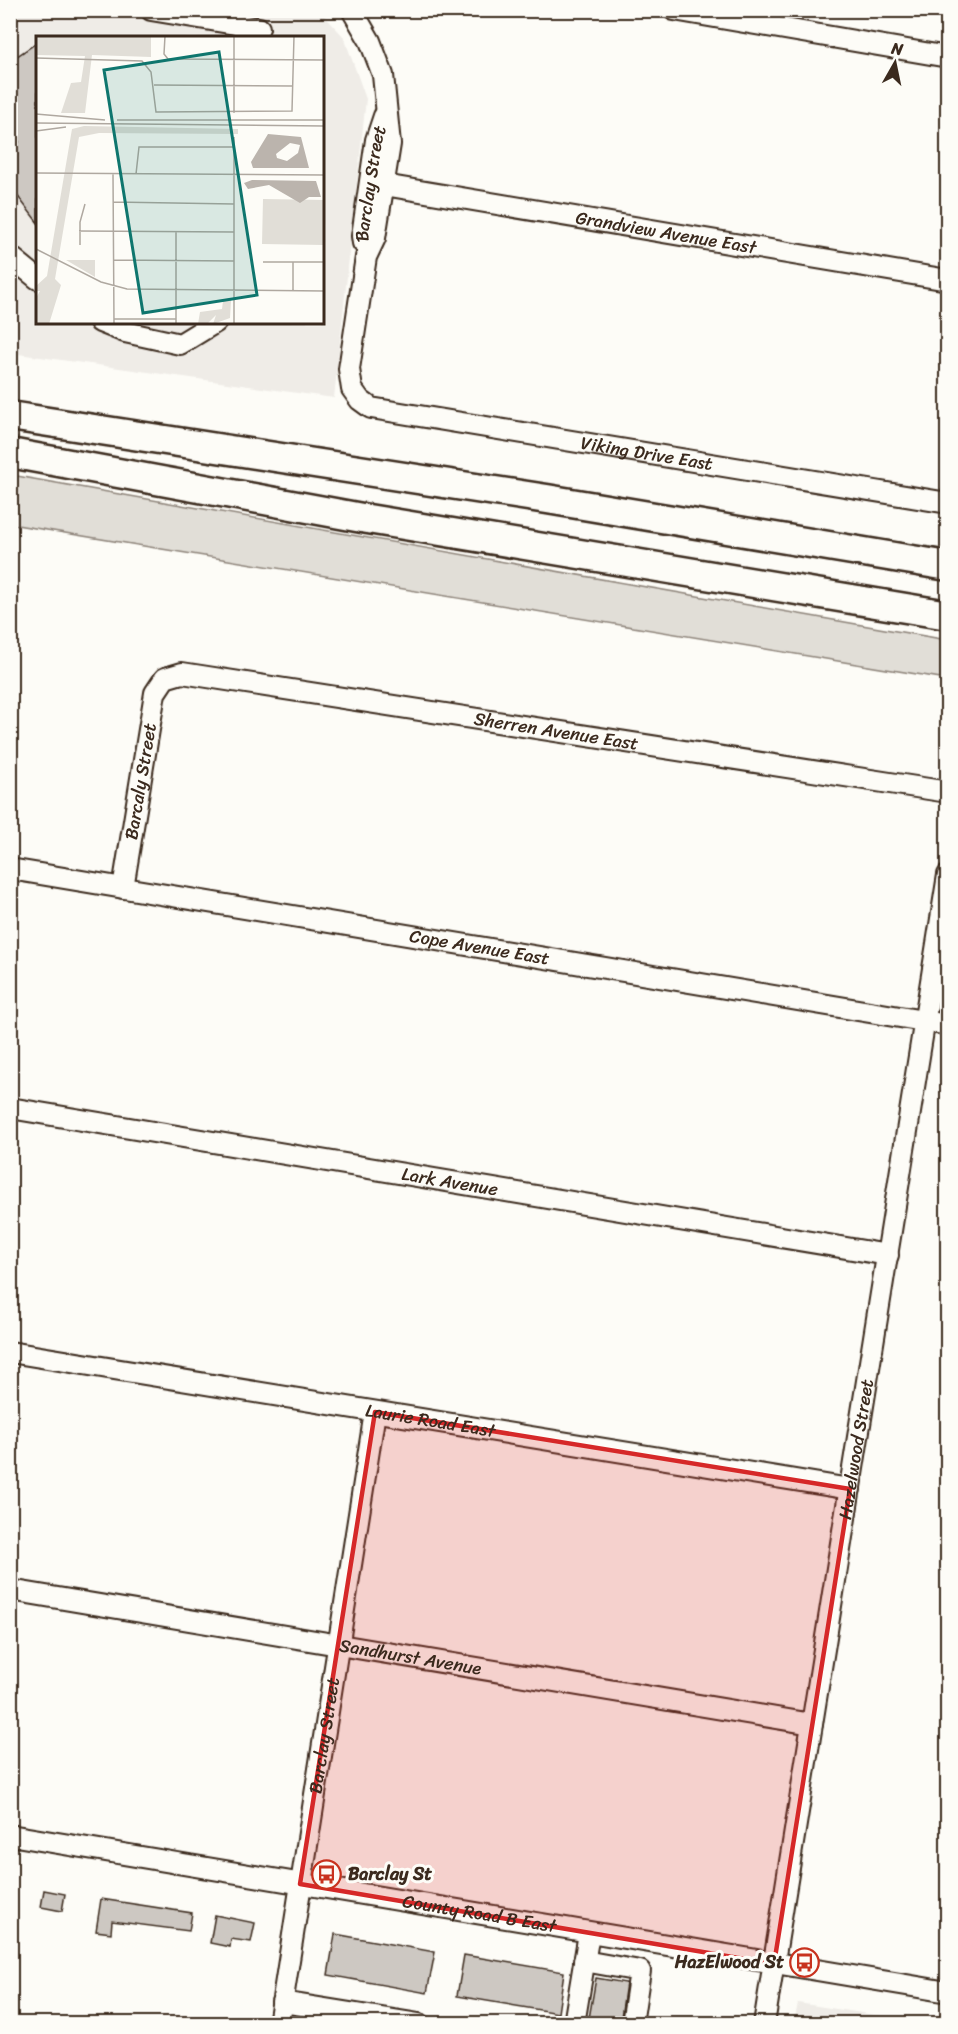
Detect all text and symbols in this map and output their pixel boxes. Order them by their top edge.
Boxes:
north arrow [865,33,925,93]
text: N [889,33,906,64]
inset map [36,36,324,324]
street label: Barclay Street [345,121,396,244]
street label: Grandview Avenue East [573,202,760,264]
street label: Viking Drive East [578,427,715,480]
street label: Sherren Avenue East [472,703,641,760]
street label: Barcaly Street [115,720,166,842]
street label: Cope Avenue East [407,920,552,974]
street label: Lark Avenue [399,1158,500,1205]
street label: Hazelwood Street [829,1377,883,1522]
street label: Laurie Road East [363,1394,499,1447]
street label: Sandhurst Avenue [337,1629,484,1685]
street label: Barclay Street [299,1675,349,1796]
bus stop icon: Barclay St [311,1858,343,1890]
place label: Barclay St [348,1858,432,1890]
street label: County Road B East [400,1885,559,1942]
place label: HazElwood St [674,1946,784,1978]
bus stop icon: HazElwood St [789,1946,821,1978]

